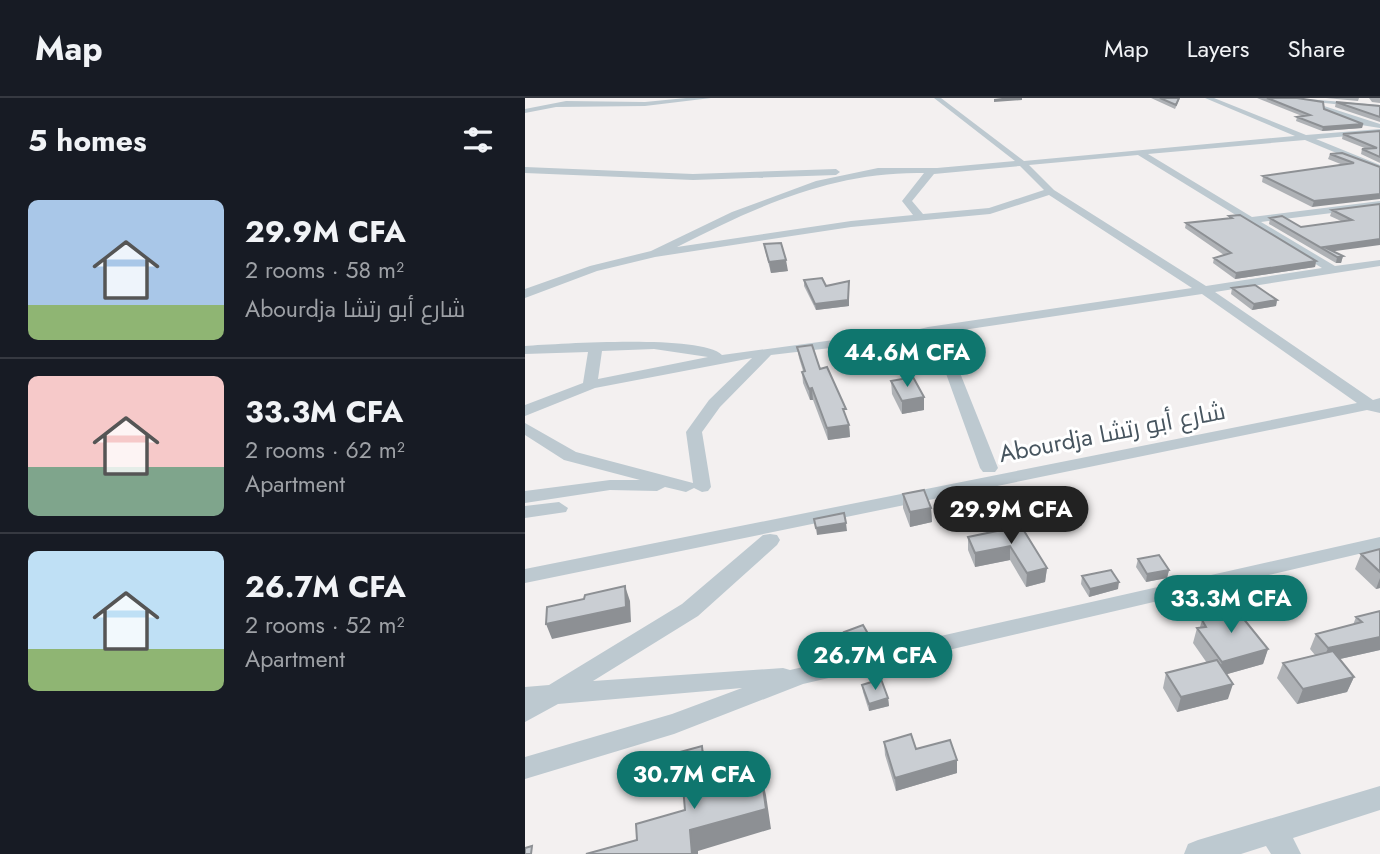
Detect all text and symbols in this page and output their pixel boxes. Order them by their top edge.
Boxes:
text: Map [35,25,103,72]
text: Map [1104,31,1149,66]
text: Layers [1187,31,1249,66]
text: Share [1287,31,1345,66]
text: 5 homes [28,119,147,162]
icon: filters [459,121,497,159]
text: 29.9M CFA [245,210,406,253]
icon: home [84,228,168,312]
text: 2 rooms · 58 m² [245,253,404,287]
text: Abourdja شارع أبو رتشا [245,292,465,326]
pin: 44.6M CFA [827,330,987,389]
text: 44.6M CFA [844,335,970,369]
text: 33.3M CFA [245,390,403,433]
street label: Abourdja شارع أبو رتشا [996,393,1228,471]
icon: home [84,404,168,488]
text: 2 rooms · 62 m² [245,433,405,467]
text: Apartment [245,467,345,501]
pin: 29.9M CFA [931,486,1091,546]
text: 29.9M CFA [949,492,1073,526]
text: 26.7M CFA [245,565,406,608]
pin: 33.3M CFA [1151,575,1311,635]
icon: home [84,579,168,663]
text: 33.3M CFA [1170,581,1292,615]
text: 2 rooms · 52 m² [245,608,404,642]
pin: 26.7M CFA [795,632,955,692]
text: 26.7M CFA [813,638,937,672]
text: Apartment [245,642,345,676]
pin: 30.7M CFA [614,752,774,811]
text: 30.7M CFA [633,757,755,791]

